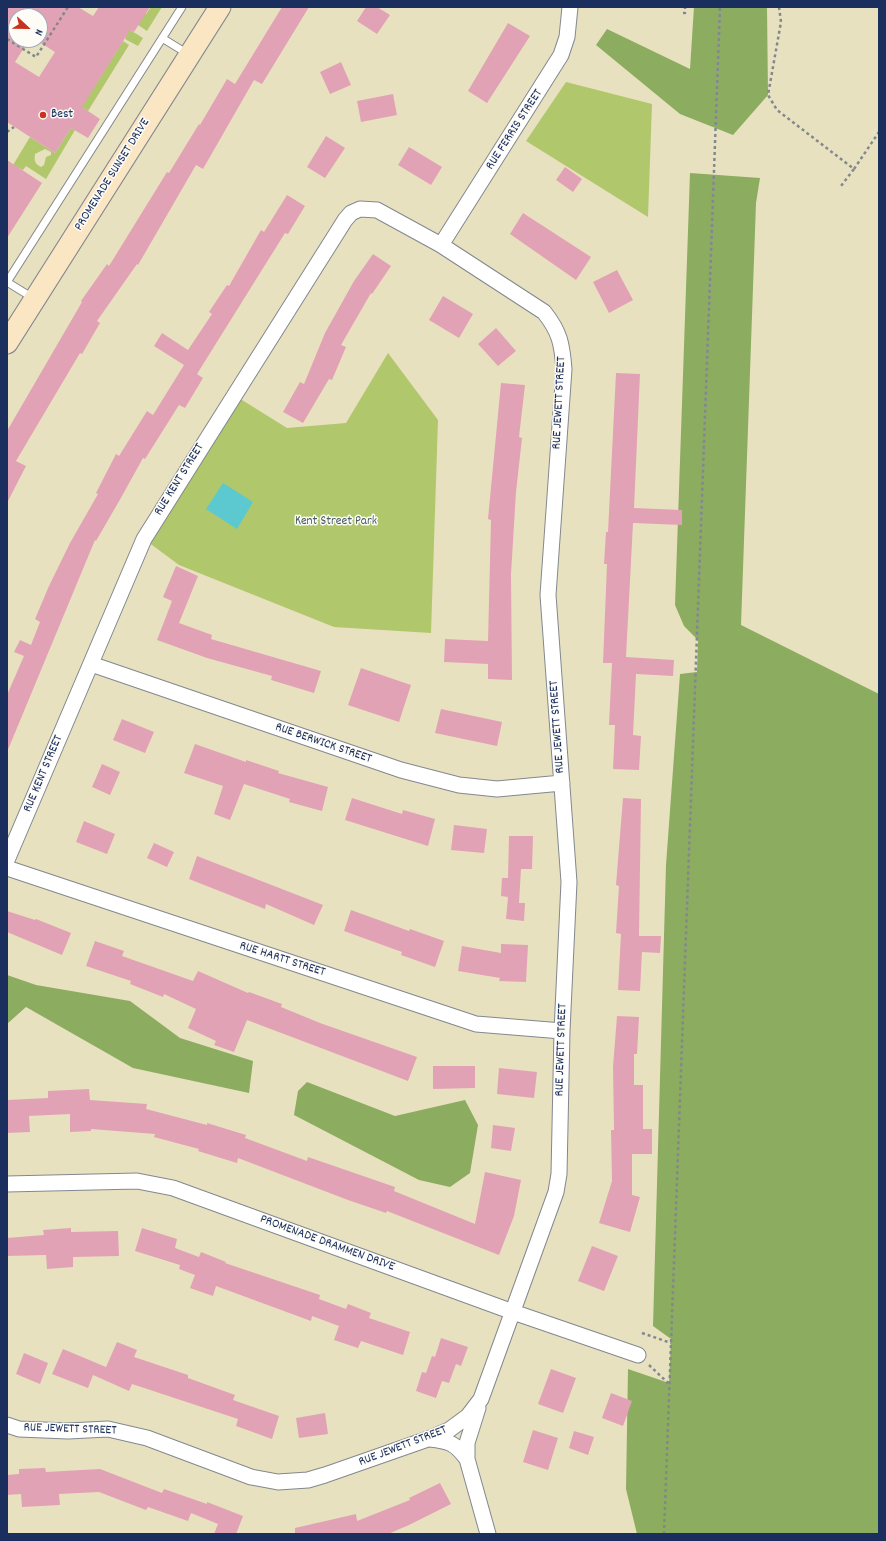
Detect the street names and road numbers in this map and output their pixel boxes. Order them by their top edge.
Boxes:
street label: RUE FERRIS STREET [483,87,547,173]
street label: PROMENADE SUNSET DRIVE [72,116,154,234]
street label: RUE JEWETT STREET [550,356,570,450]
street label: RUE KENT STREET [152,441,208,519]
street label: RUE JEWETT STREET [547,680,569,774]
street label: RUE BERWICK STREET [273,720,373,768]
street label: RUE KENT STREET [21,733,67,815]
street label: RUE HARTT STREET [237,939,327,981]
street label: RUE JEWETT STREET [553,1003,571,1097]
street label: PROMENADE DRAMMEN DRIVE [258,1212,396,1276]
street label: RUE JEWETT STREET [23,1421,117,1439]
street label: RUE JEWETT STREET [357,1423,449,1471]

